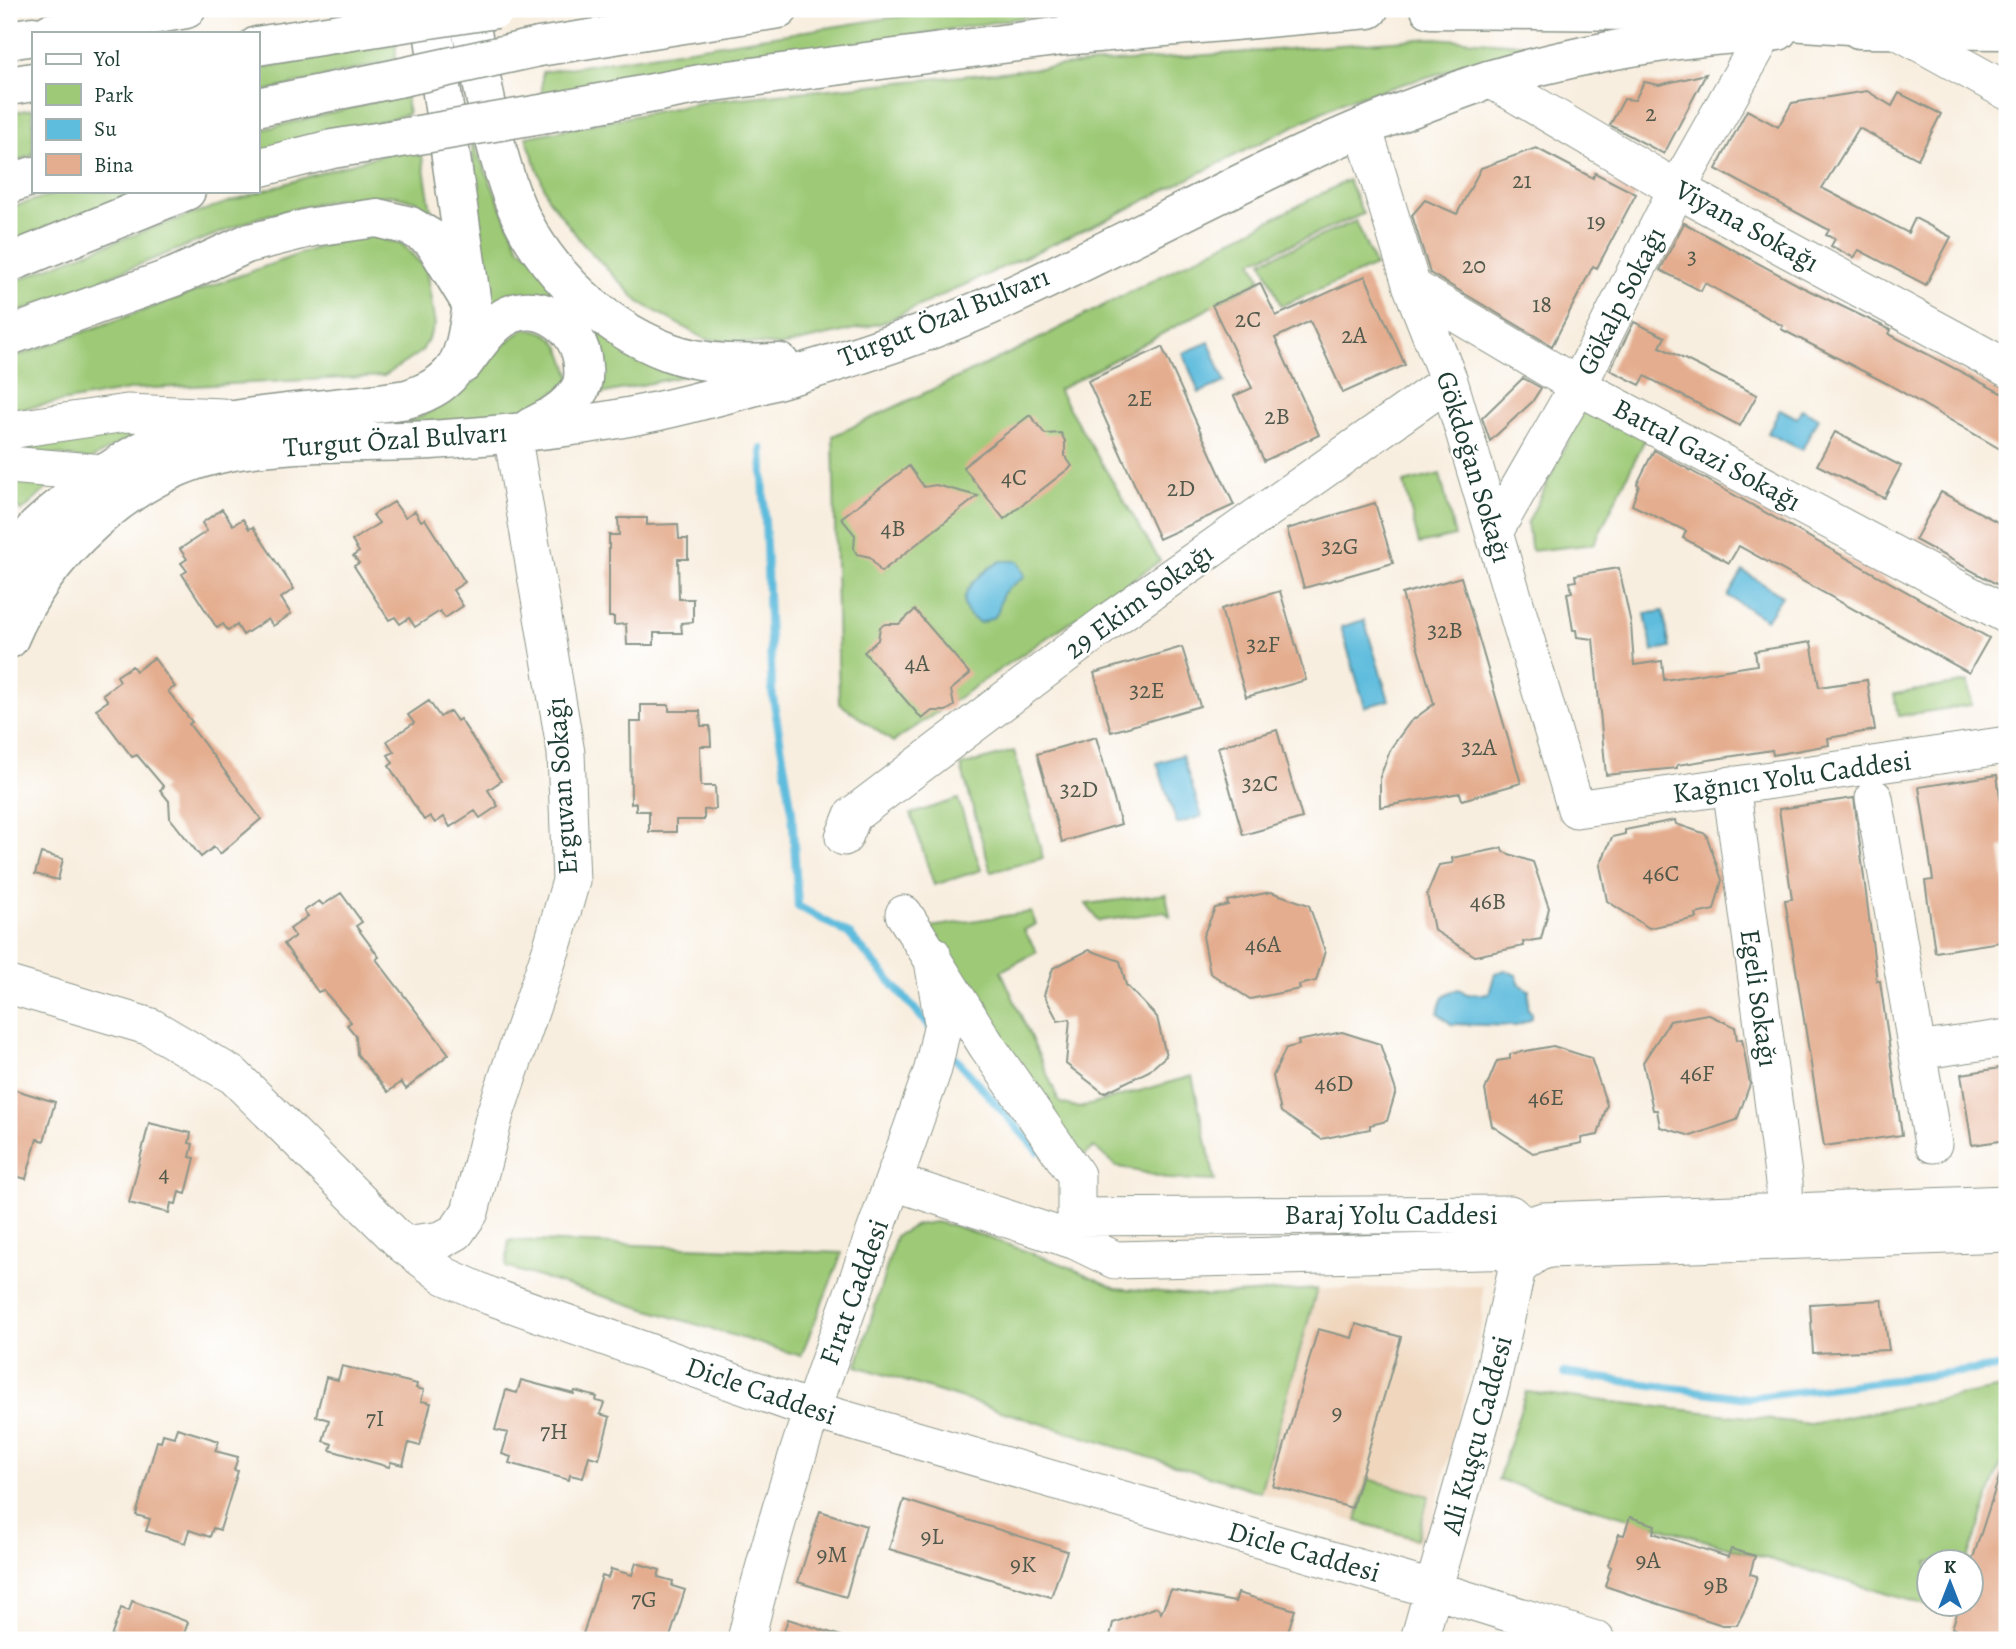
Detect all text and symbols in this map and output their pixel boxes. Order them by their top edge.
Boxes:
legend [32,32,259,192]
text: Yol [93,45,120,73]
text: Park [94,81,134,109]
house number: 2 [1645,97,1657,129]
text: Su [94,115,117,143]
text: Bina [94,151,134,179]
house number: 21 [1512,164,1532,196]
street label: Viyana Sokağı [1667,170,1826,281]
house number: 19 [1586,205,1606,237]
street label: Gökalp Sokağı [1567,220,1675,382]
house number: 3 [1687,240,1697,272]
house number: 20 [1462,249,1486,281]
street label: Turgut Özal Bulvarı [833,257,1055,377]
house number: 18 [1532,288,1552,320]
house number: 2C [1235,303,1261,335]
house number: 2A [1341,319,1368,351]
street label: Gökdoğan Sokağı [1427,367,1521,567]
house number: 2E [1127,382,1153,414]
street label: Battal Gazi Sokağı [1606,389,1808,521]
house number: 2B [1264,400,1290,432]
street label: Turgut Özal Bulvarı [282,413,508,467]
house number: 4C [1001,461,1027,493]
house number: 2D [1167,472,1195,504]
house number: 4B [880,512,906,544]
house number: 32G [1321,530,1359,562]
street label: 29 Ekim Sokağı [1057,534,1221,668]
house number: 32B [1427,614,1463,646]
house number: 32F [1246,628,1280,660]
house number: 4A [905,647,930,679]
house number: 32E [1129,674,1165,706]
street label: Erguvan Sokağı [537,696,587,876]
house number: 32A [1461,731,1498,763]
street label: Kağnıcı Yolu Caddesi [1670,741,1914,813]
house number: 32C [1242,767,1278,799]
house number: 32D [1060,773,1098,805]
house number: 46C [1643,857,1679,889]
house number: 46B [1470,885,1506,917]
street label: Egeli Sokağı [1731,927,1787,1069]
house number: 46A [1245,928,1282,960]
house number: 46F [1680,1057,1714,1089]
house number: 46D [1315,1067,1353,1099]
house number: 46E [1528,1081,1564,1113]
house number: 4 [159,1157,170,1189]
street label: Baraj Yolu Caddesi [1284,1196,1498,1234]
street label: Fırat Caddesi [810,1214,898,1370]
street label: Ali Kuşçu Caddesi [1432,1331,1522,1540]
street label: Dicle Caddesi [681,1348,841,1434]
house number: 9 [1332,1396,1342,1428]
house number: 7I [366,1402,384,1434]
house number: 7H [540,1415,568,1447]
street label: Dicle Caddesi [1223,1512,1385,1592]
house number: 9L [920,1520,944,1552]
house number: 9M [816,1538,848,1570]
house number: 9A [1636,1544,1661,1576]
house number: 9K [1010,1548,1036,1580]
north arrow [1914,1548,1984,1618]
text: K [1944,1554,1957,1580]
house number: 9B [1703,1569,1729,1601]
house number: 7G [631,1583,657,1615]

